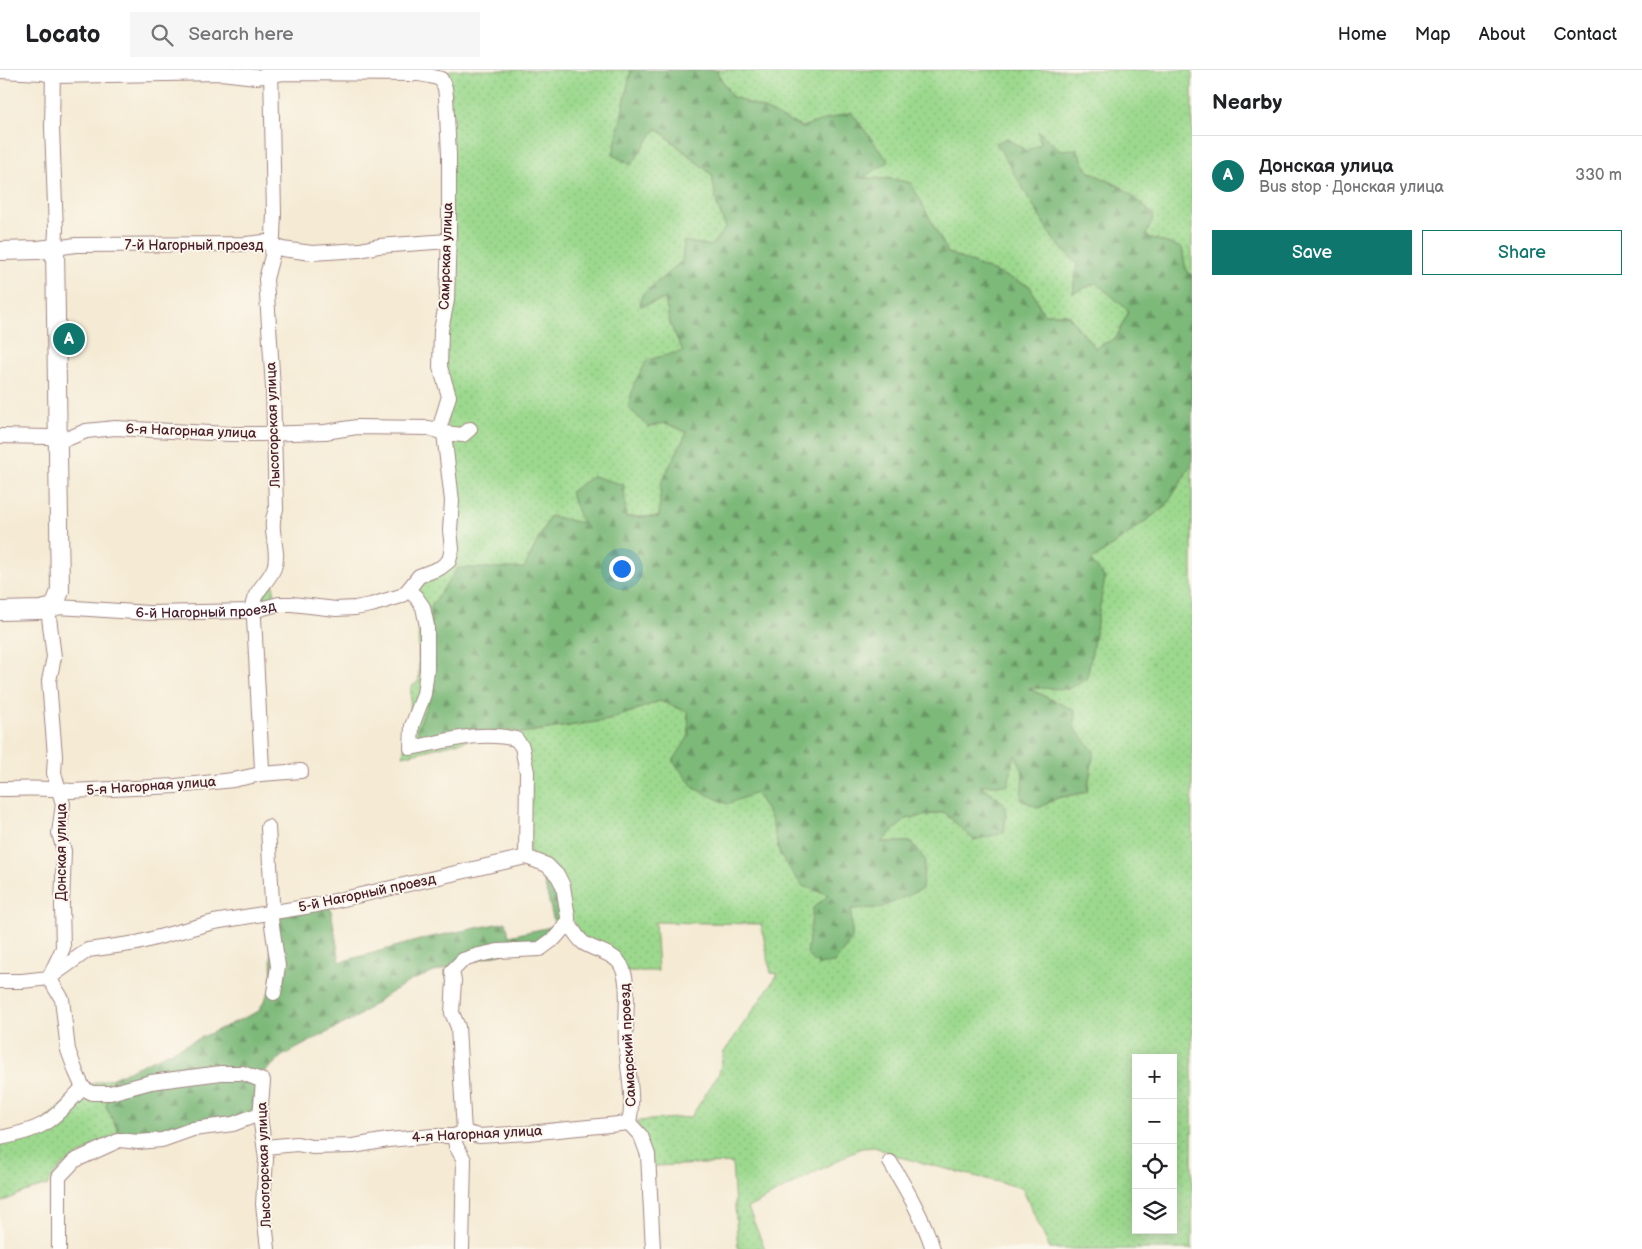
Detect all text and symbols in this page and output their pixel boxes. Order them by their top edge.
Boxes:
search box [130,12,480,57]
text: Locato [25,20,100,49]
icon: search [148,21,176,49]
text: Search here [188,23,294,46]
text: Home [1338,24,1387,45]
text: Map [1415,24,1451,45]
text: About [1479,24,1526,45]
text: Contact [1554,24,1617,45]
text: Nearby [1212,90,1282,115]
text: Донская улица [1259,155,1393,178]
text: A [1223,166,1233,185]
text: 330 m [1575,166,1622,185]
text: Bus stop · Донская улица [1259,178,1444,197]
street label: Самрская улица [436,201,456,310]
button: Save [1212,230,1412,275]
button: Share [1422,230,1622,275]
street label: 7-й Нагорный проезд [125,237,264,254]
pin: A [53,320,85,358]
street label: Лысогорская улица [262,361,284,489]
street label: 6-я Нагорная улица [125,420,257,442]
your location [609,556,635,582]
street label: 6-й Нагорный проезд [135,597,278,621]
street label: 5-я Нагорная улица [85,773,217,799]
street label: Донская улица [53,802,70,901]
street label: 5-й Нагорный проезд [297,870,438,916]
street label: Самарский проезд [616,982,640,1107]
map controls [1132,1054,1177,1234]
button: + [1132,1054,1177,1099]
button: − [1132,1099,1177,1144]
street label: Лысогорская улица [253,1101,275,1229]
street label: 4-я Нагорная улица [411,1122,543,1146]
button: locate [1132,1144,1177,1189]
button: layers [1132,1189,1177,1234]

